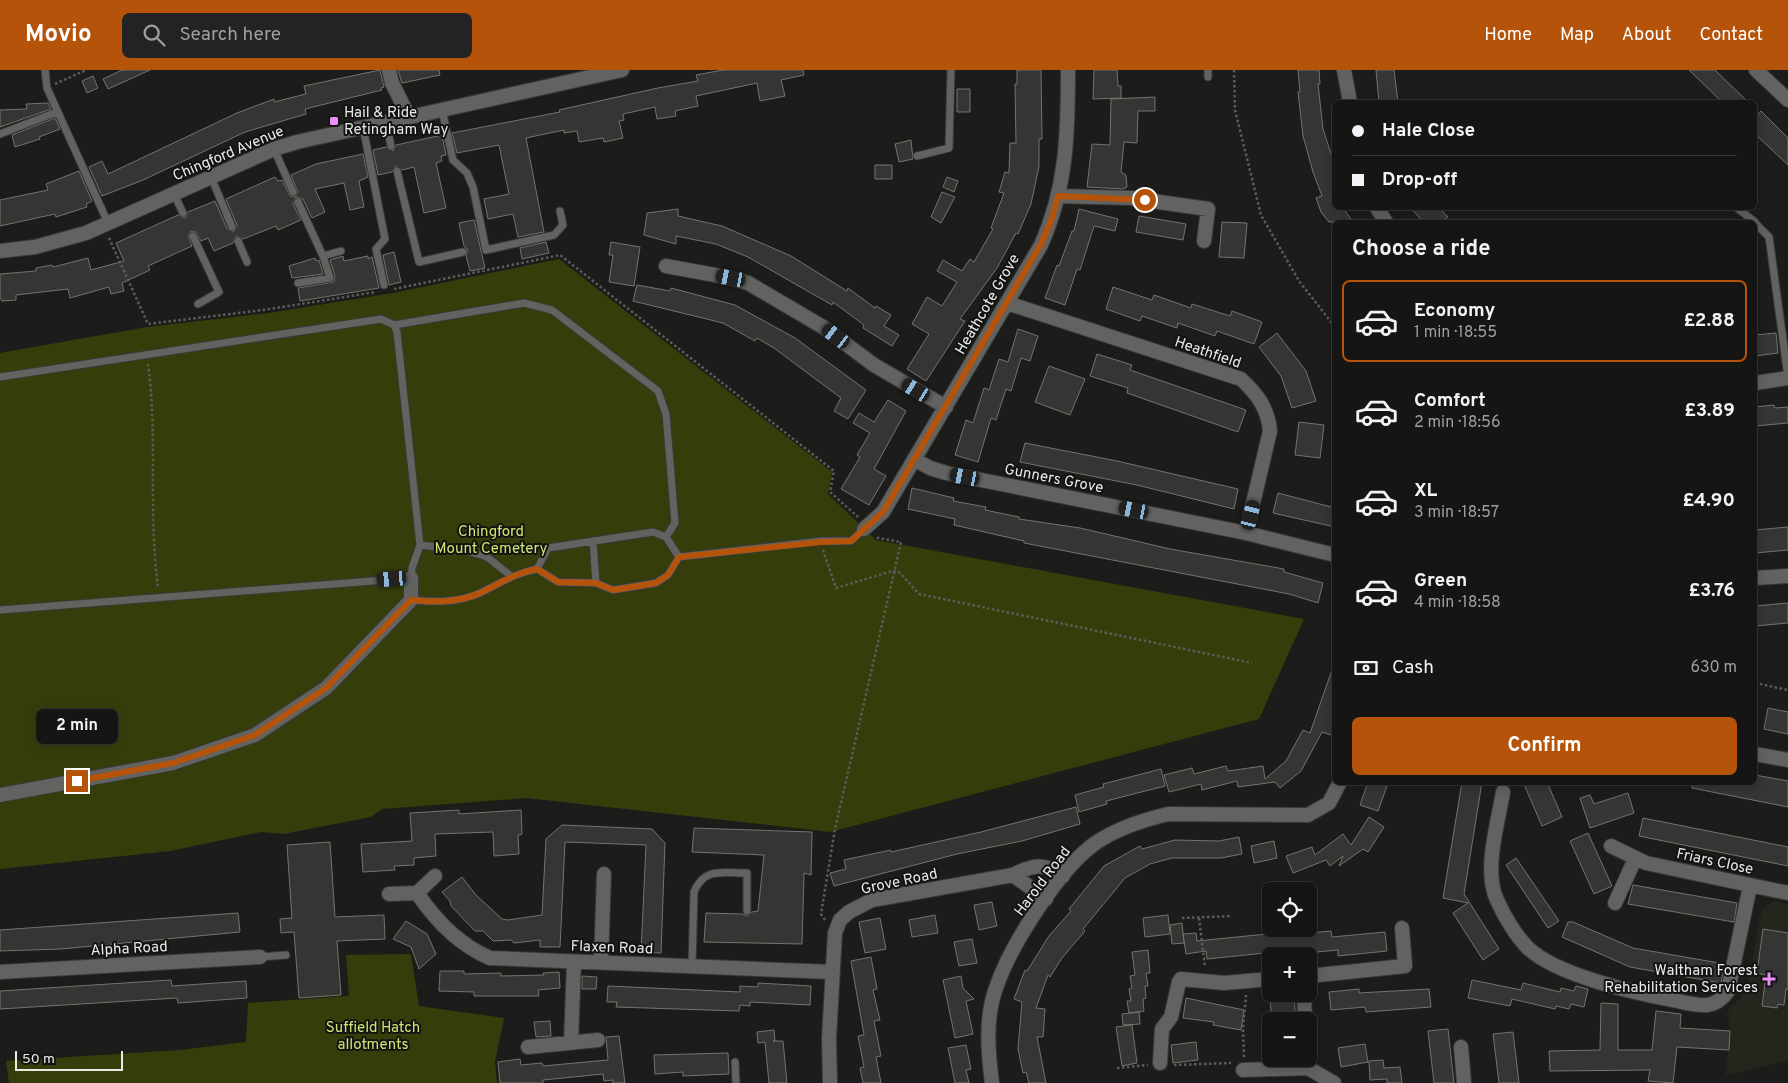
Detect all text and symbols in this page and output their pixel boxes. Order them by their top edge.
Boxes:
search box [122,13,472,58]
text: Movio [25,20,92,50]
icon: search [140,21,168,49]
text: Search here [180,23,281,47]
text: Home [1484,24,1532,47]
text: Map [1560,24,1594,47]
text: About [1622,24,1671,47]
text: Contact [1699,24,1763,47]
place label: Hail & Ride Retingham Way [344,104,448,140]
marker: Hail & Ride Retingham Way [328,115,340,127]
text: Hale Close [1382,119,1475,143]
street label: Chingford Avenue [170,122,287,186]
text: Drop-off [1382,168,1457,192]
route start [1134,189,1156,211]
text: Choose a ride [1352,236,1490,263]
street label: Heathcote Grove [952,251,1025,358]
car [714,268,747,288]
icon: car [1354,299,1399,344]
text: Economy [1414,299,1495,323]
text: £2.88 [1683,309,1735,333]
car [819,321,852,351]
text: 1 min · 18:55 [1414,323,1497,343]
street label: Heathfield [1172,333,1243,374]
car [899,376,932,404]
icon: car [1354,389,1399,434]
text: Comfort [1414,389,1486,413]
text: £3.89 [1684,399,1735,423]
text: 2 min · 18:56 [1414,413,1501,433]
street label: Gunners Grove [1003,461,1105,498]
car [948,467,981,487]
icon: car [1354,479,1399,524]
text: XL [1414,479,1437,503]
text: £4.90 [1683,489,1735,513]
car [1240,499,1261,531]
car [1117,500,1150,520]
text: 3 min · 18:57 [1414,503,1499,523]
park label: Chingford Mount Cemetery [435,523,548,559]
icon: car [1354,569,1399,614]
text: Green [1414,569,1467,593]
car [376,570,407,588]
text: £3.76 [1689,579,1735,603]
text: 4 min · 18:58 [1414,593,1501,613]
icon: cash [1352,654,1380,682]
text: Cash [1392,656,1434,680]
text: 630 m [1690,658,1737,678]
callout: 2 min [36,708,118,744]
text: 2 min [56,716,98,736]
button: Confirm [1352,717,1737,775]
route end [66,770,88,792]
street label: Harold Road [1011,843,1076,921]
street label: Friars Close [1675,845,1755,880]
street label: Grove Road [859,865,939,900]
map controls [1262,882,1317,1067]
button: locate [1262,882,1317,937]
street label: Alpha Road [90,938,168,961]
street label: Flaxen Road [570,938,654,959]
button: + [1262,947,1317,1002]
place label: Waltham Forest Rehabilitation Services [1604,962,1758,998]
marker: Waltham Forest Rehabilitation Services [1762,972,1776,986]
button: − [1262,1012,1317,1067]
park label: Suffield Hatch allotments [326,1019,420,1055]
scale bar [15,1048,122,1071]
text: 50 m [22,1051,55,1068]

